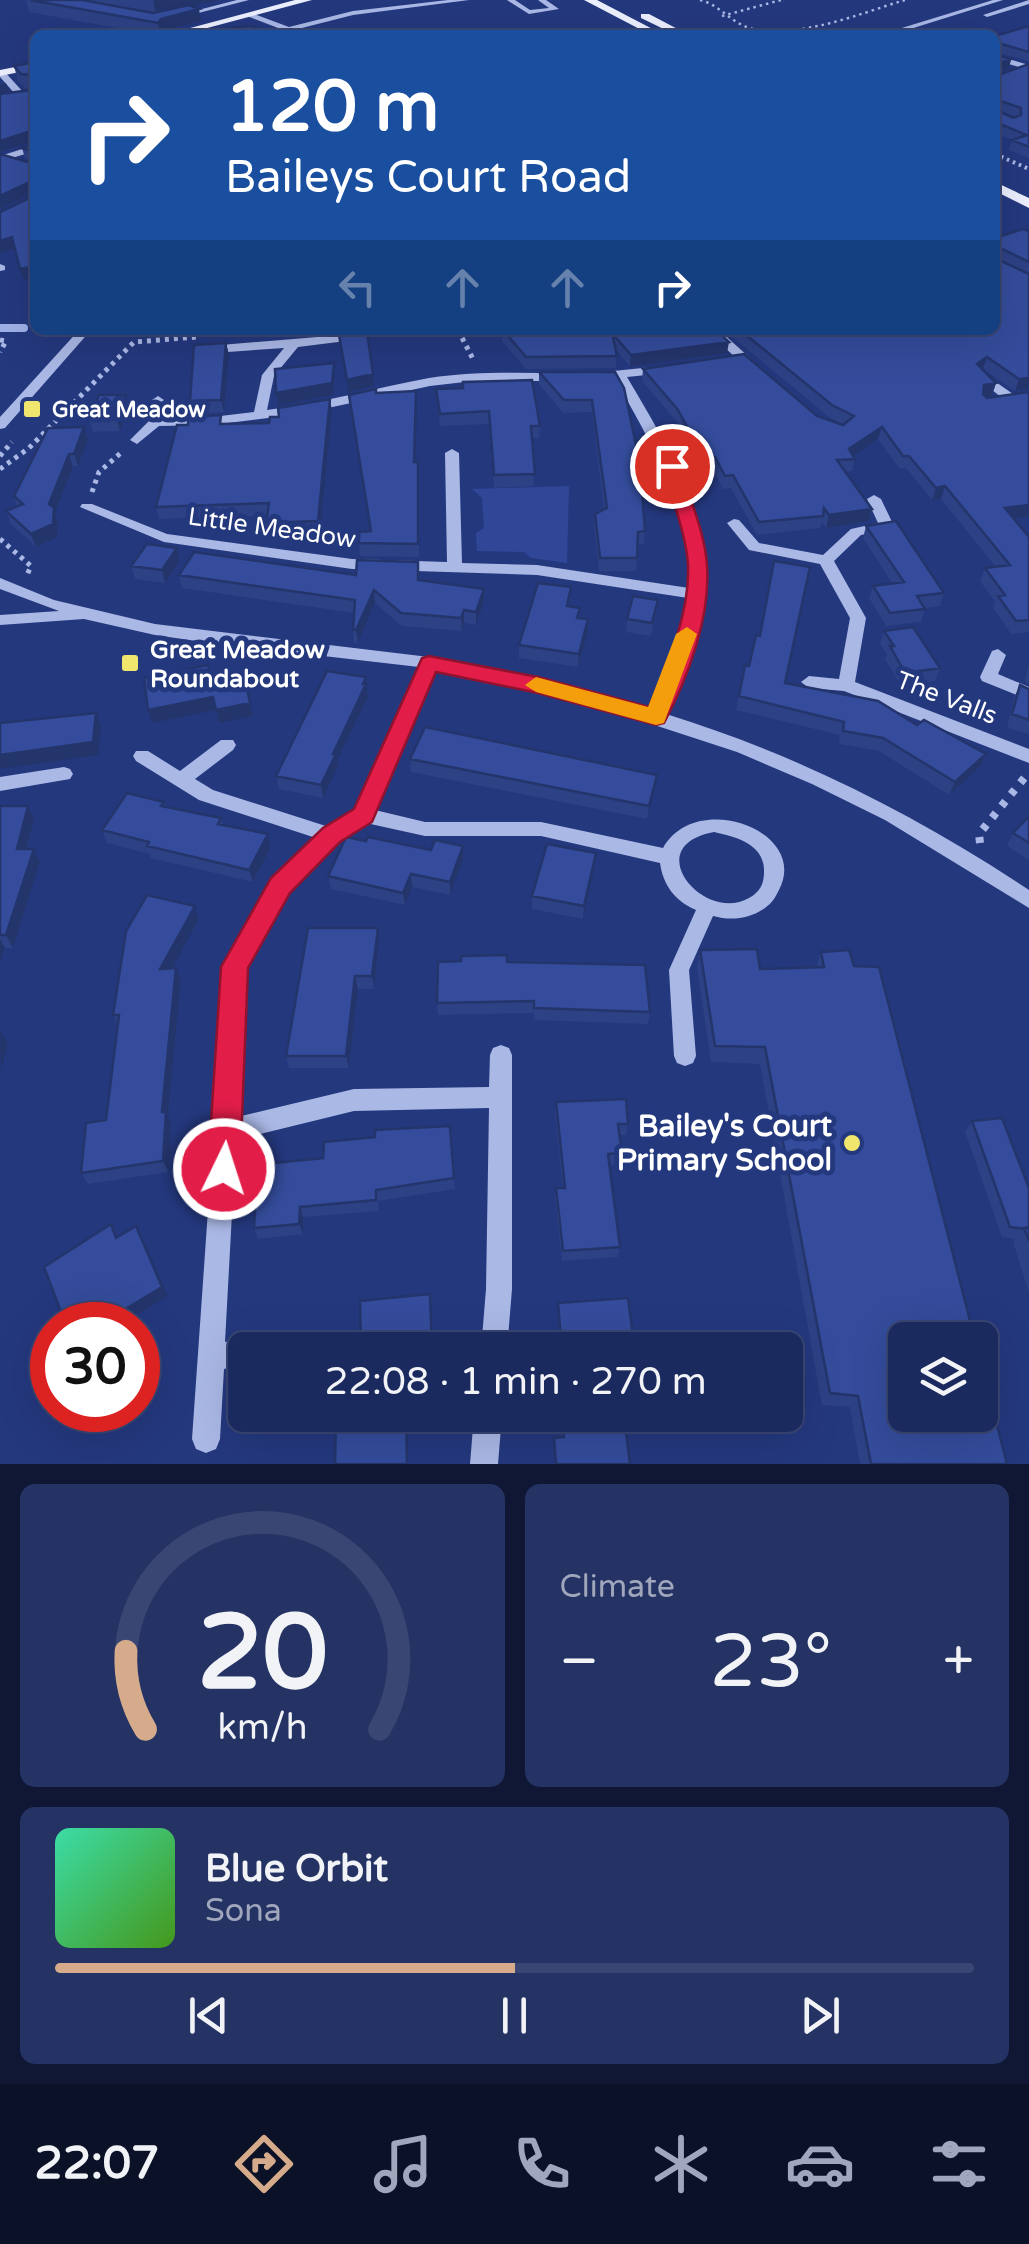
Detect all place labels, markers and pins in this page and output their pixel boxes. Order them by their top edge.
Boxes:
place label: Great Meadow [52,397,206,423]
marker: Great Meadow [21,398,43,420]
pin [630,424,715,509]
place label: Great Meadow Roundabout [150,635,325,694]
marker: Great Meadow Roundabout [119,652,141,674]
place label: Bailey's Court Primary School [617,1108,833,1179]
marker: Bailey's Court Primary School [841,1132,863,1154]

